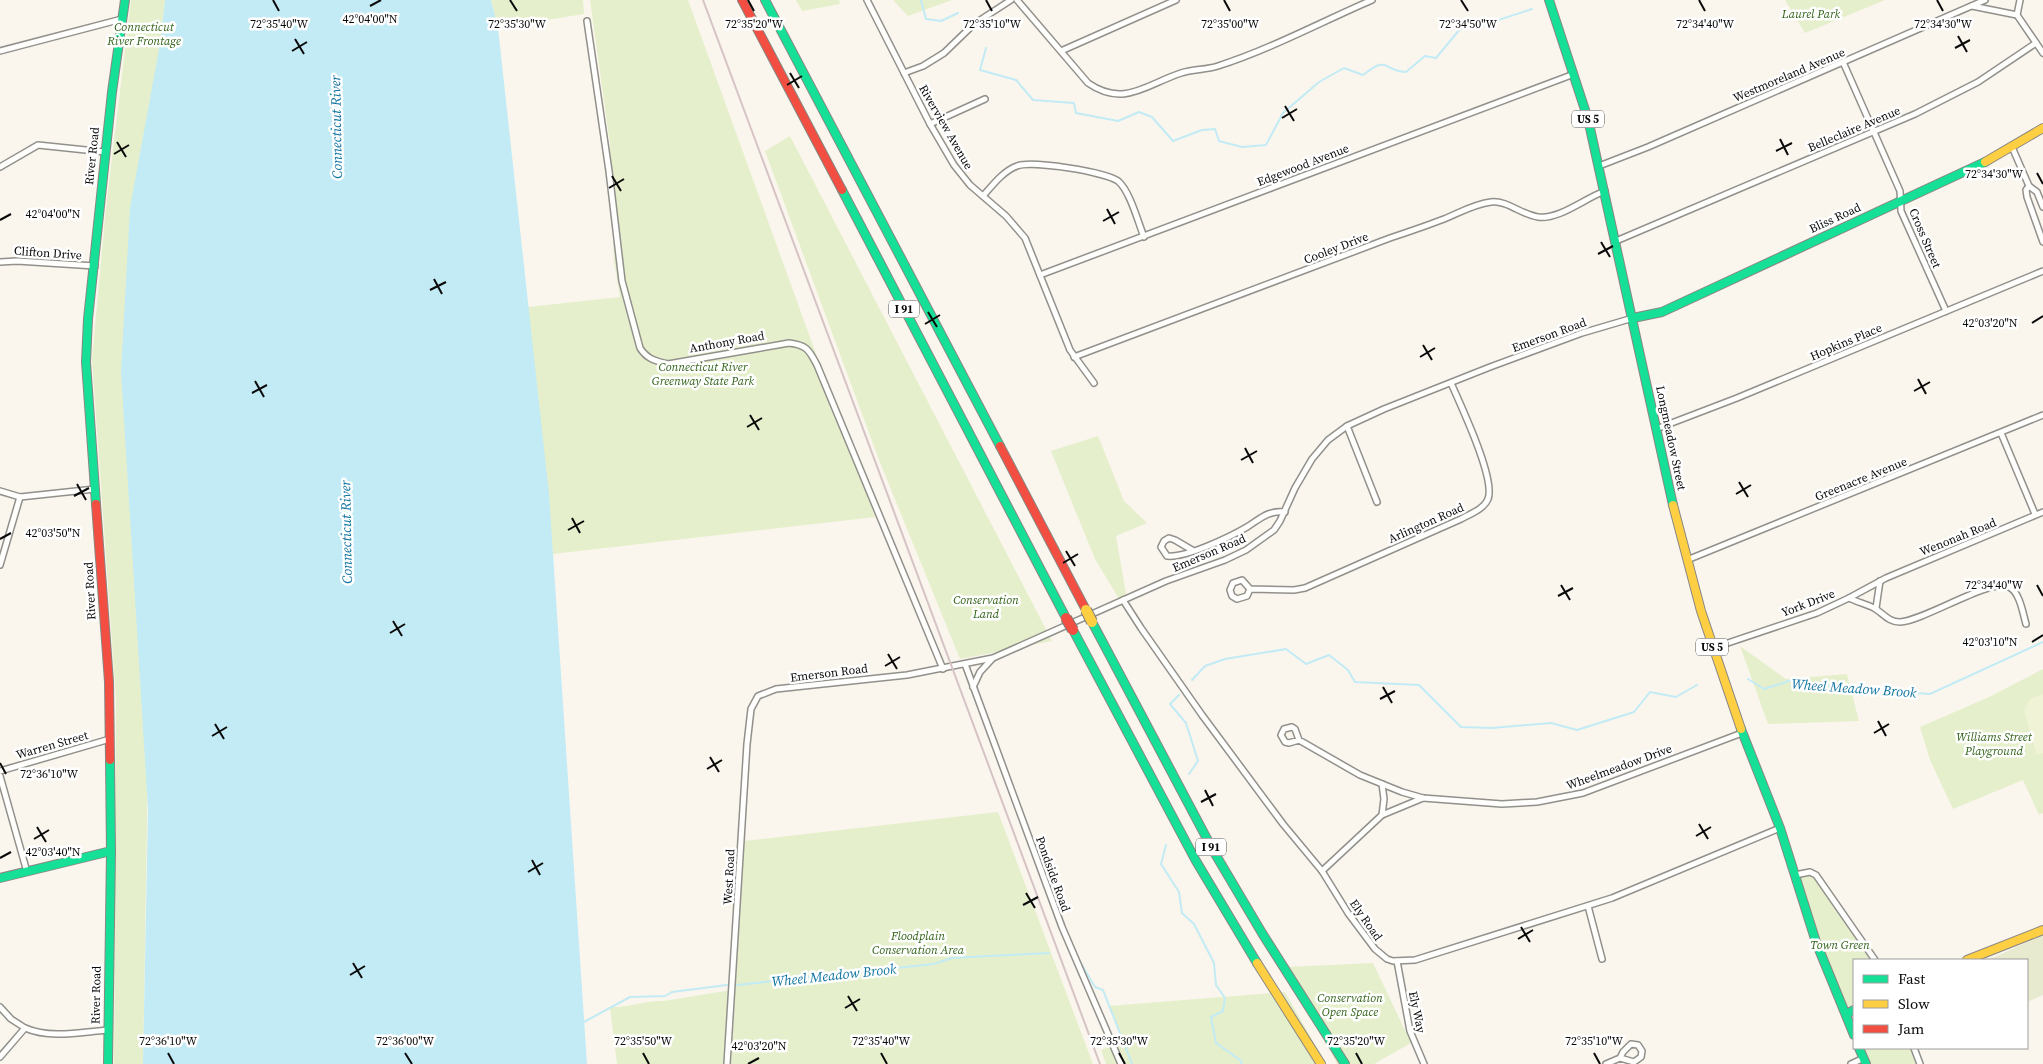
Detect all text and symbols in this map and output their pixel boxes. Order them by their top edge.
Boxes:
park label: Laurel Park [1781,6,1841,22]
text: 42°04'00"N [342,11,398,27]
text: 72°35'40"W [250,16,308,32]
text: 72°35'30"W [488,16,546,32]
text: 72°35'20"W [725,16,783,32]
text: 72°35'10"W [963,16,1021,32]
text: 72°35'00"W [1201,16,1259,32]
text: 72°34'50"W [1439,16,1497,32]
text: 72°34'40"W [1676,16,1734,32]
text: 72°34'30"W [1914,16,1972,32]
park label: Connecticut River Frontage [106,19,181,49]
street label: Westmoreland Avenue [1731,44,1847,106]
water label: Connecticut River [325,75,347,179]
street label: Riverview Avenue [915,82,977,172]
street label: Belleclaire Avenue [1805,102,1903,156]
road number: US 5 [1572,110,1604,128]
street label: River Road [81,126,103,186]
street label: Edgewood Avenue [1255,140,1351,190]
text: 72°34'30"W [1965,166,2023,182]
street label: Bliss Road [1807,199,1863,237]
text: 42°04'00"N [25,206,81,222]
street label: Cross Street [1905,206,1945,270]
street label: Cooley Drive [1301,228,1371,268]
street label: Clifton Drive [14,243,82,263]
road number: I 91 [889,300,919,318]
street label: Emerson Road [1510,314,1589,356]
text: 42°03'20"N [1962,315,2018,331]
street label: Hopkins Place [1808,320,1884,364]
street label: Anthony Road [688,327,766,356]
park label: Connecticut River Greenway State Park [652,359,754,389]
street label: Longmeadow Street [1652,384,1690,492]
street label: Greenacre Avenue [1813,453,1909,505]
water label: Connecticut River [335,480,357,584]
street label: Arlington Road [1386,499,1467,547]
street label: Wenonah Road [1917,514,1999,560]
text: 42°03'50"N [25,525,81,541]
street label: Emerson Road [1170,530,1248,576]
street label: River Road [80,561,100,620]
text: 72°34'40"W [1965,577,2023,593]
street label: York Drive [1779,585,1837,621]
park label: Conservation Land [953,592,1019,622]
text: 42°03'10"N [1962,634,2018,650]
road number: US 5 [1696,638,1728,656]
street label: Emerson Road [789,660,869,686]
water label: Wheel Meadow Brook [1791,674,1917,702]
street label: Warren Street [14,727,90,763]
park label: Williams Street Playground [1956,729,2033,759]
street label: Wheelmeadow Drive [1564,740,1674,794]
text: 72°36'10"W [20,766,78,782]
street label: Pondside Road [1032,834,1074,914]
road number: I 91 [1196,839,1226,856]
text: 42°03'40"N [25,844,81,860]
street label: West Road [720,848,738,905]
street label: Ely Road [1346,896,1386,944]
park label: Floodplain Conservation Area [872,928,965,958]
park label: Town Green [1810,937,1870,953]
water label: Wheel Meadow Brook [771,958,898,991]
legend [1853,959,2028,1049]
street label: River Road [87,966,105,1024]
text: Fast [1898,968,1925,989]
park label: Conservation Open Space [1317,990,1383,1020]
street label: Ely Way [1405,990,1429,1035]
text: Slow [1898,993,1930,1014]
text: Jam [1897,1018,1925,1039]
text: 72°36'10"W [139,1033,197,1049]
text: 72°36'00"W [376,1033,434,1049]
text: 72°35'50"W [614,1033,672,1049]
text: 72°35'40"W [852,1033,910,1049]
text: 72°35'30"W [1090,1033,1148,1049]
text: 72°35'20"W [1327,1033,1385,1049]
text: 72°35'10"W [1565,1033,1623,1049]
text: 42°03'20"N [731,1038,787,1054]

